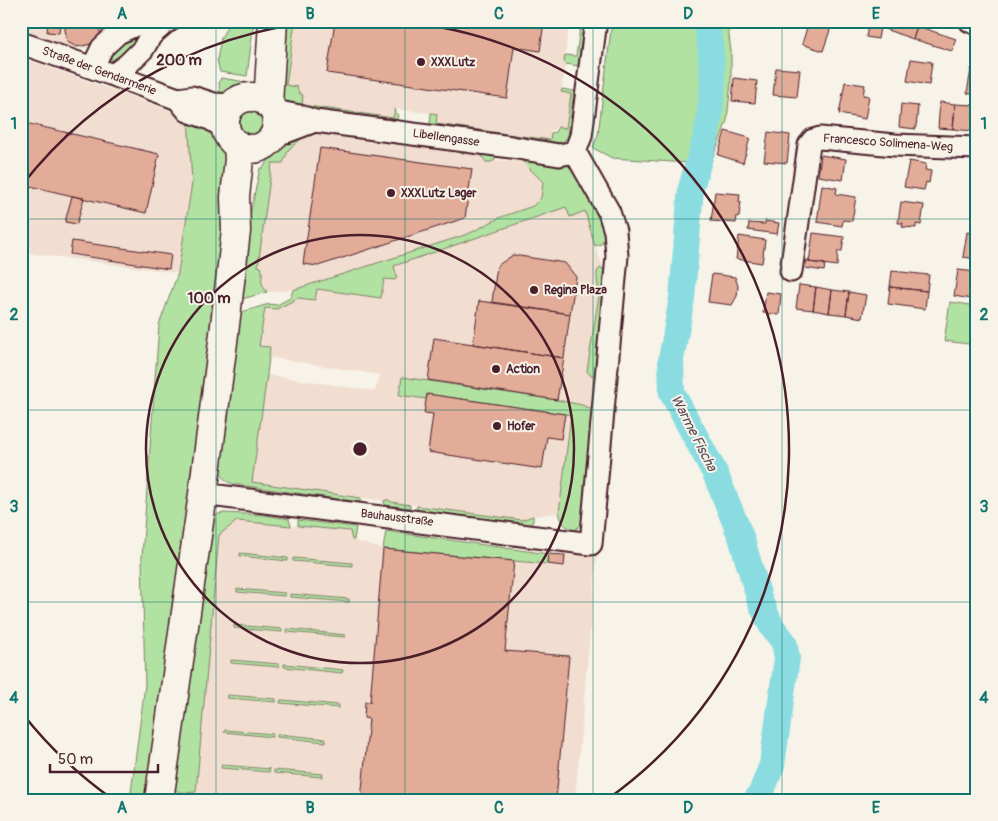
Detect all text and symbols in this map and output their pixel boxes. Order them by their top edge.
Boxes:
text: A [117,4,128,24]
text: B [305,4,315,24]
text: C [494,4,504,24]
text: D [683,4,693,24]
text: E [872,4,881,24]
street label: Straße der Gendarmerie [40,43,158,99]
text: 200 m [156,51,202,70]
place label: XXXLutz [431,55,476,70]
marker: XXXLutz [415,56,427,68]
text: 1 [11,114,17,134]
text: 1 [981,114,987,134]
street label: Libellengasse [412,126,480,150]
street label: Francesco Solimena-Weg [823,131,953,155]
place label: XXXLutz Lager [401,186,477,201]
marker: XXXLutz Lager [385,187,397,199]
place label: Regina Plaza [544,283,607,298]
marker: Regina Plaza [528,284,540,296]
text: 100 m [188,289,230,308]
text: 2 [10,305,19,325]
text: 2 [980,305,989,325]
place label: Action [506,362,540,377]
marker: Action [490,363,502,375]
water label: Warme Fischa [668,392,721,475]
place label: Hofer [507,419,536,434]
marker: Hofer [491,420,503,432]
centre of rings [351,440,369,458]
text: 3 [10,497,19,517]
text: 3 [980,497,989,517]
street label: Bauhausstraße [360,506,434,530]
text: 4 [9,688,19,708]
text: 4 [979,688,989,708]
scale bar [50,741,158,773]
text: 50 m [58,750,93,769]
text: A [117,798,128,818]
text: B [305,798,315,818]
text: C [494,798,504,818]
text: D [683,798,693,818]
text: E [872,798,881,818]

